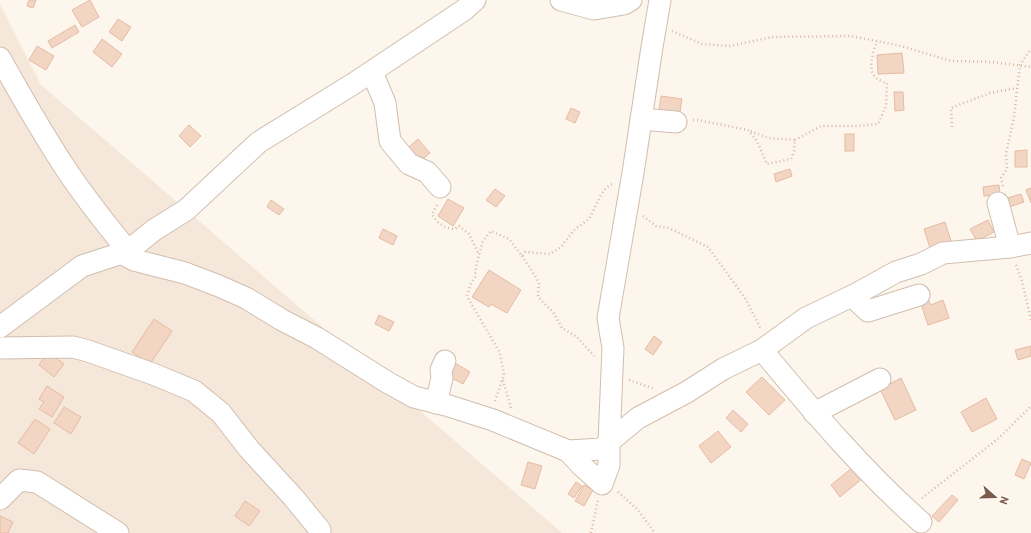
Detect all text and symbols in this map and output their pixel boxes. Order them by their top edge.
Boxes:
north arrow [975,477,1015,517]
text: N [997,495,1012,506]

